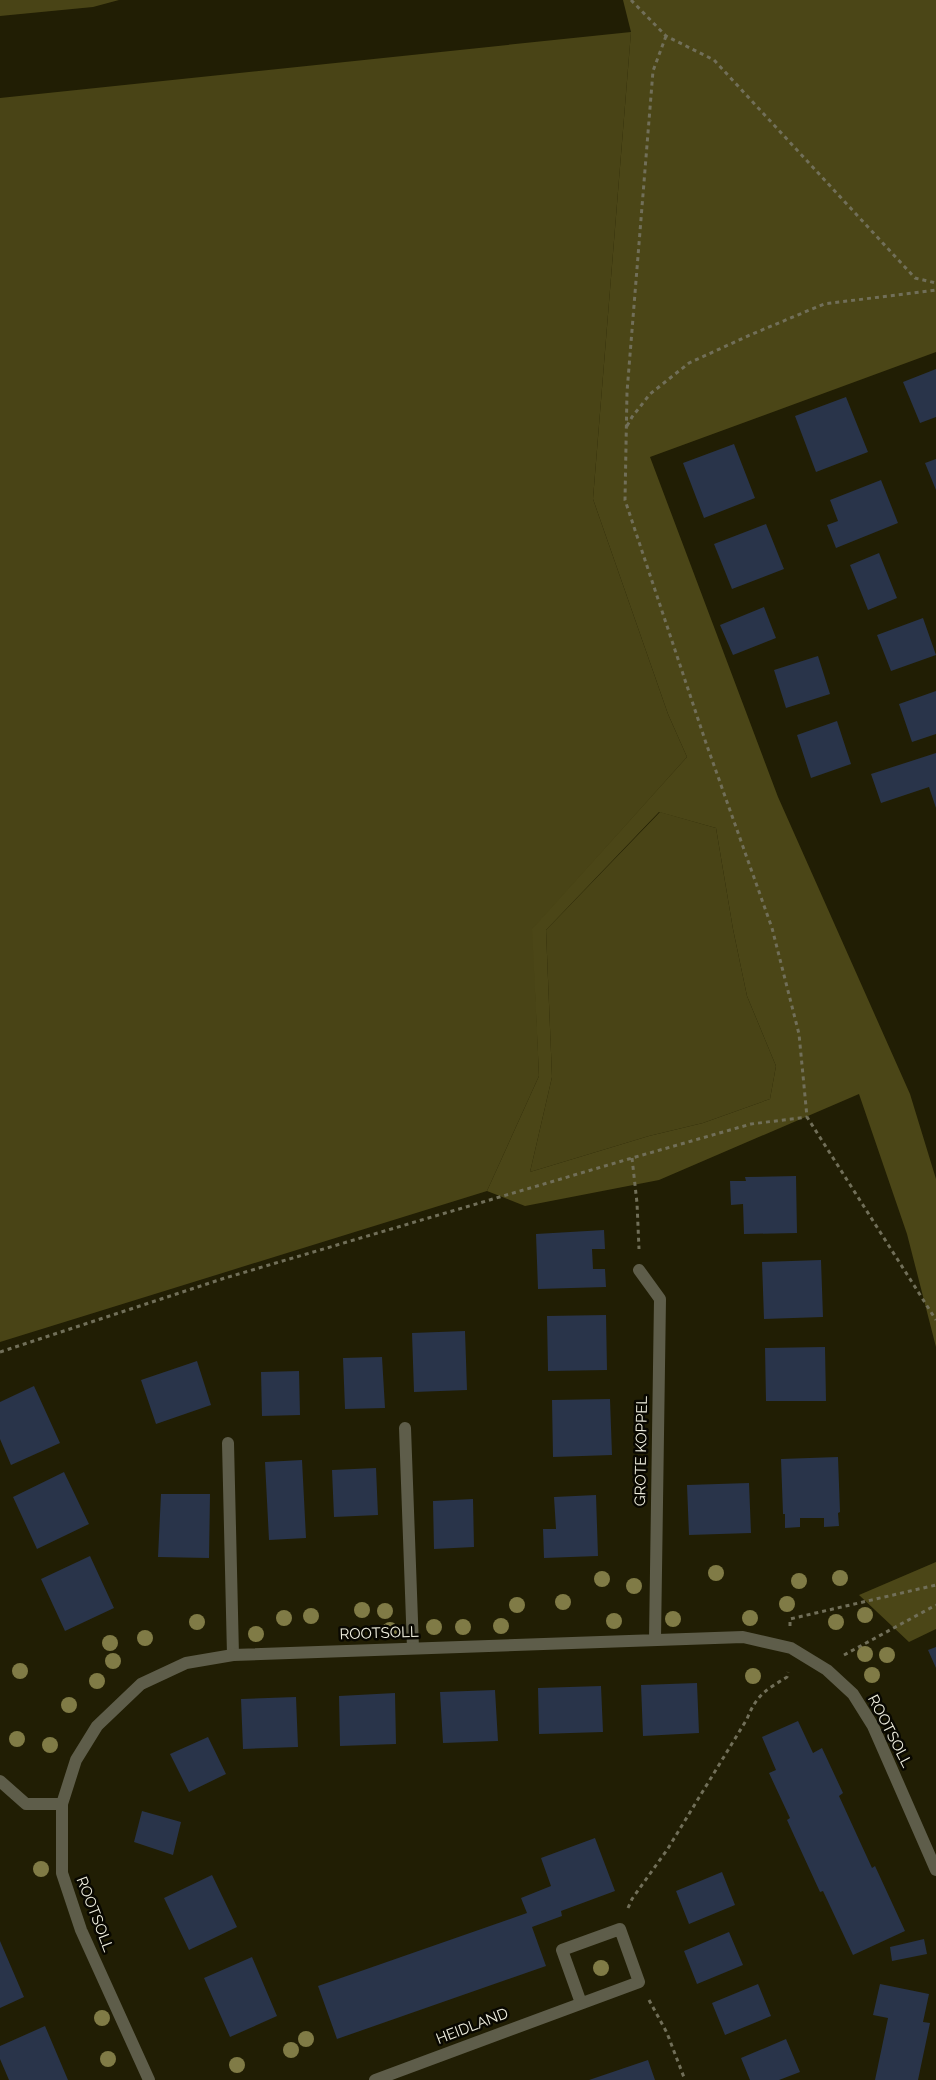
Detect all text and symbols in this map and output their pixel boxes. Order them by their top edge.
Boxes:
street label: GROTE KOPPEL [631,1395,651,1506]
street label: ROOTSOLL [339,1623,419,1643]
street label: ROOTSOLL [864,1692,916,1770]
street label: ROOTSOLL [72,1874,118,1954]
street label: HEIDLAND [433,2004,511,2048]

